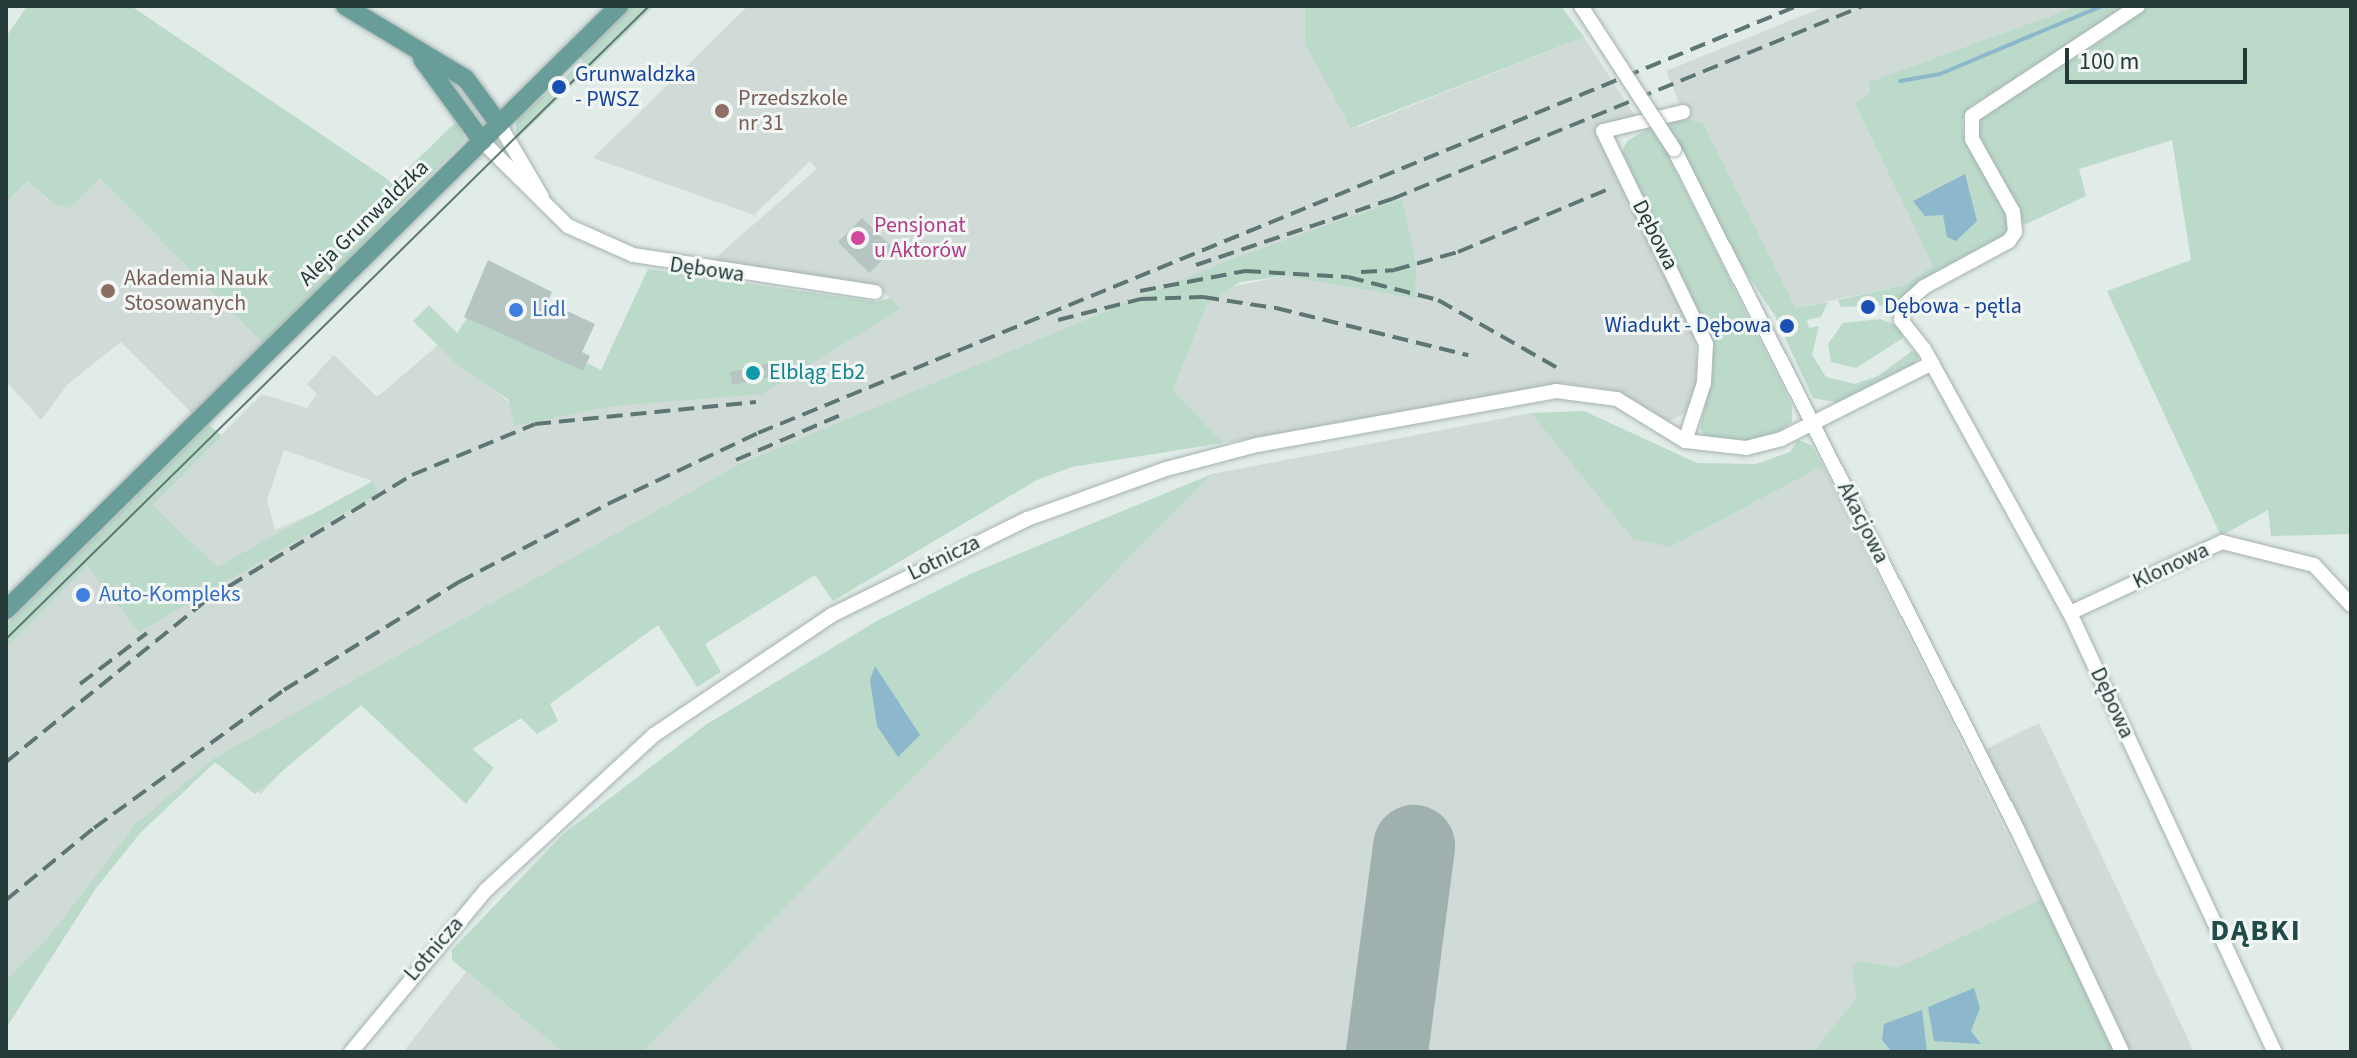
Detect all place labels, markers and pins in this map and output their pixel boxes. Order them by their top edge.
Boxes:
place label: Grunwaldzka - PWSZ [575,61,696,112]
marker: Grunwaldzka - PWSZ [550,78,568,96]
place label: Przedszkole nr 31 [738,85,848,136]
marker: Przedszkole nr 31 [713,102,731,120]
place label: Pensjonat u Aktorów [874,212,967,264]
marker: Pensjonat u Aktorów [849,229,867,247]
place label: Akademia Nauk Stosowanych [124,265,268,316]
marker: Akademia Nauk Stosowanych [99,282,117,300]
place label: Dębowa - pętla [1884,294,2022,320]
place label: Lidl [532,297,566,323]
marker: Dębowa - pętla [1859,298,1877,316]
marker: Lidl [507,301,525,319]
place label: Wiadukt - Dębowa [1604,313,1771,339]
marker: Wiadukt - Dębowa [1778,317,1796,335]
place label: Elbląg Eb2 [769,360,865,386]
marker: Elbląg Eb2 [744,364,762,382]
place label: Auto-Kompleks [99,582,240,608]
marker: Auto-Kompleks [74,586,92,604]

